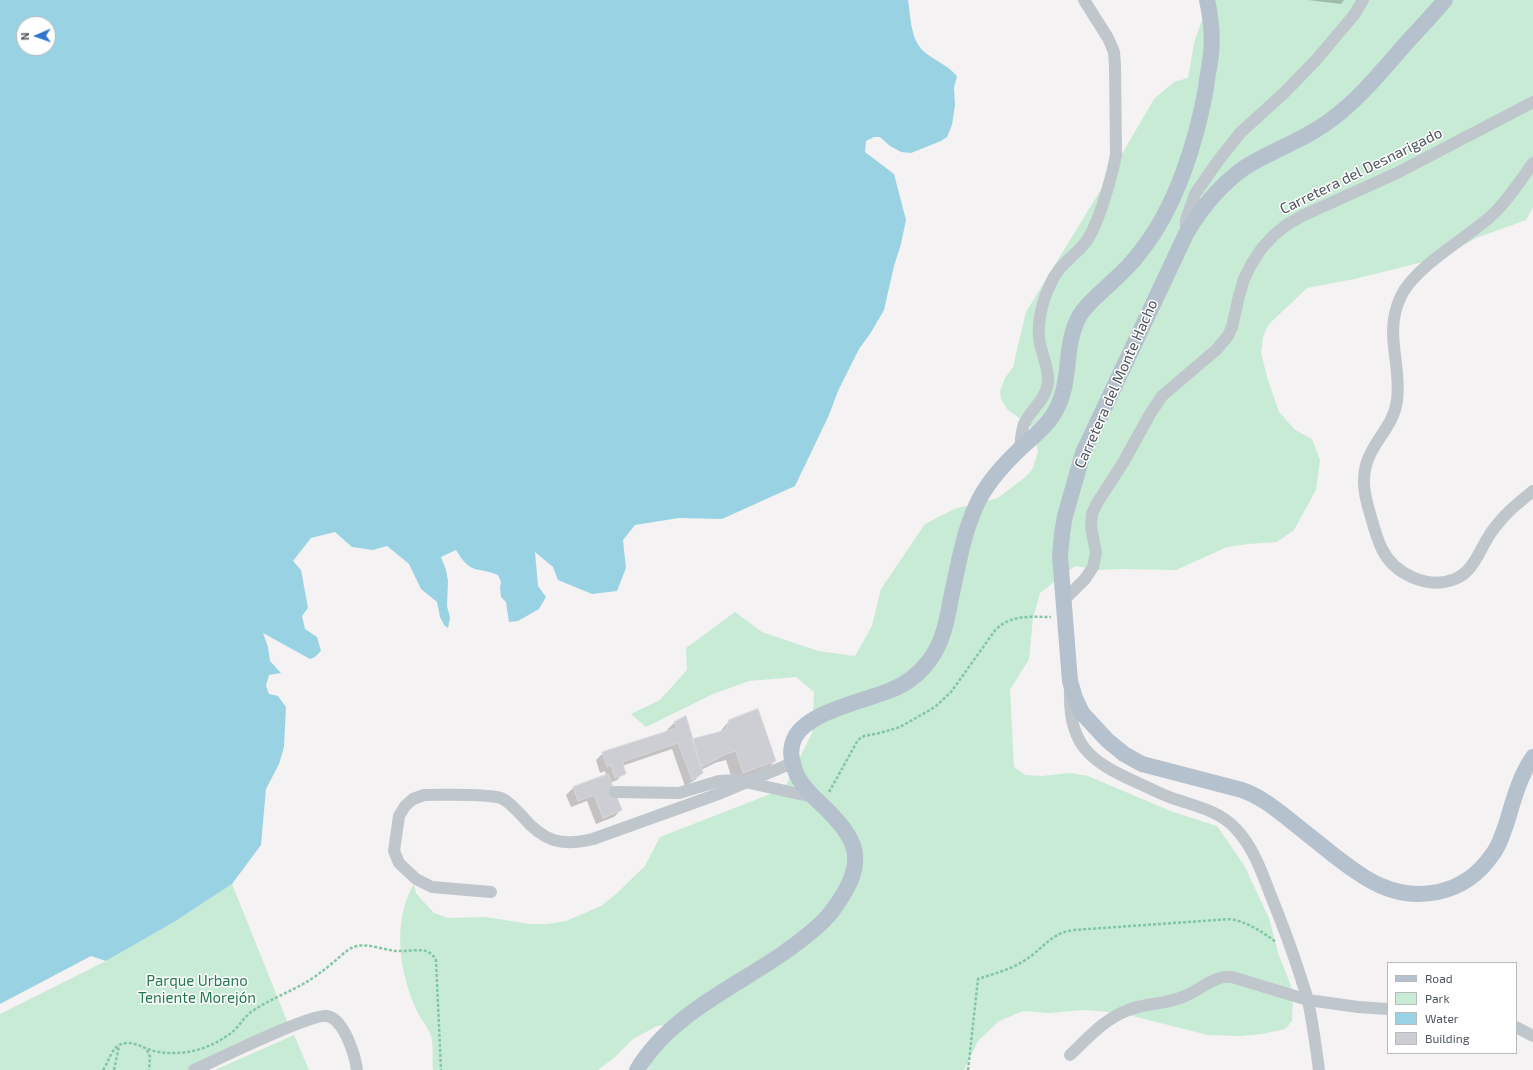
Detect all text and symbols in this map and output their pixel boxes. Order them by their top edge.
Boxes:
north arrow [16,16,56,56]
text: N [18,32,31,41]
street label: Carretera del Desnarigado [1277,124,1445,218]
street label: Carretera del Monte Hacho [1071,297,1161,471]
legend [1387,962,1517,1054]
text: Road [1425,971,1453,985]
park label: Parque Urbano Teniente Morejón [138,972,256,1007]
text: Park [1425,991,1450,1005]
text: Water [1425,1011,1459,1025]
text: Building [1425,1031,1469,1045]

